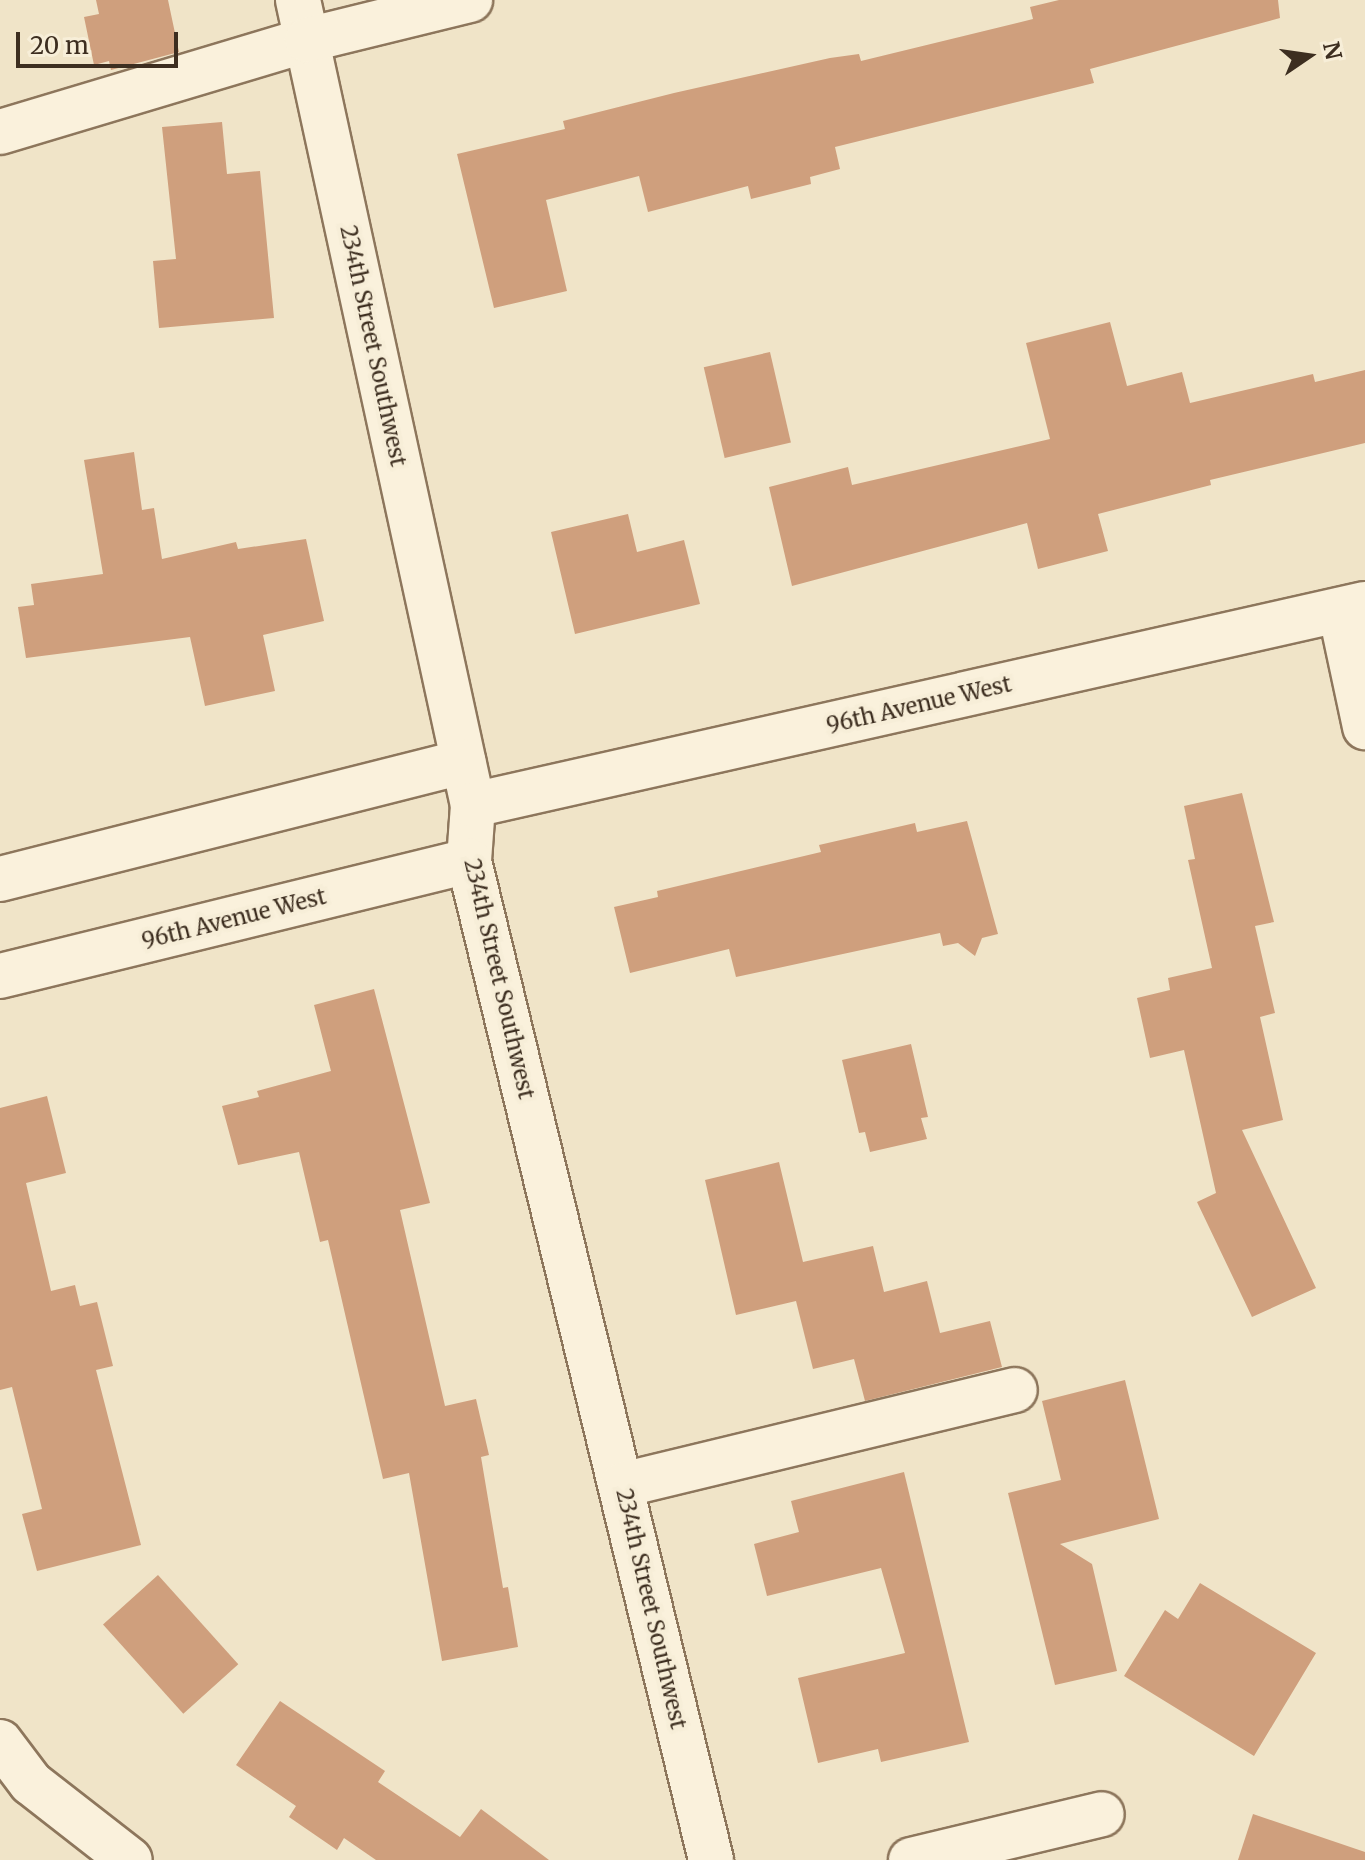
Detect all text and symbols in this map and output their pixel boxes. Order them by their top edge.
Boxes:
scale bar [20,16,182,66]
north arrow [1269,16,1349,96]
text: 20 m [30,30,89,61]
text: N [1317,39,1348,62]
street label: 234th Street Southwest [335,223,411,469]
street label: 96th Avenue West [824,671,1014,739]
street label: 234th Street Southwest [458,856,540,1102]
street label: 96th Avenue West [139,883,329,955]
street label: 234th Street Southwest [610,1486,692,1732]

